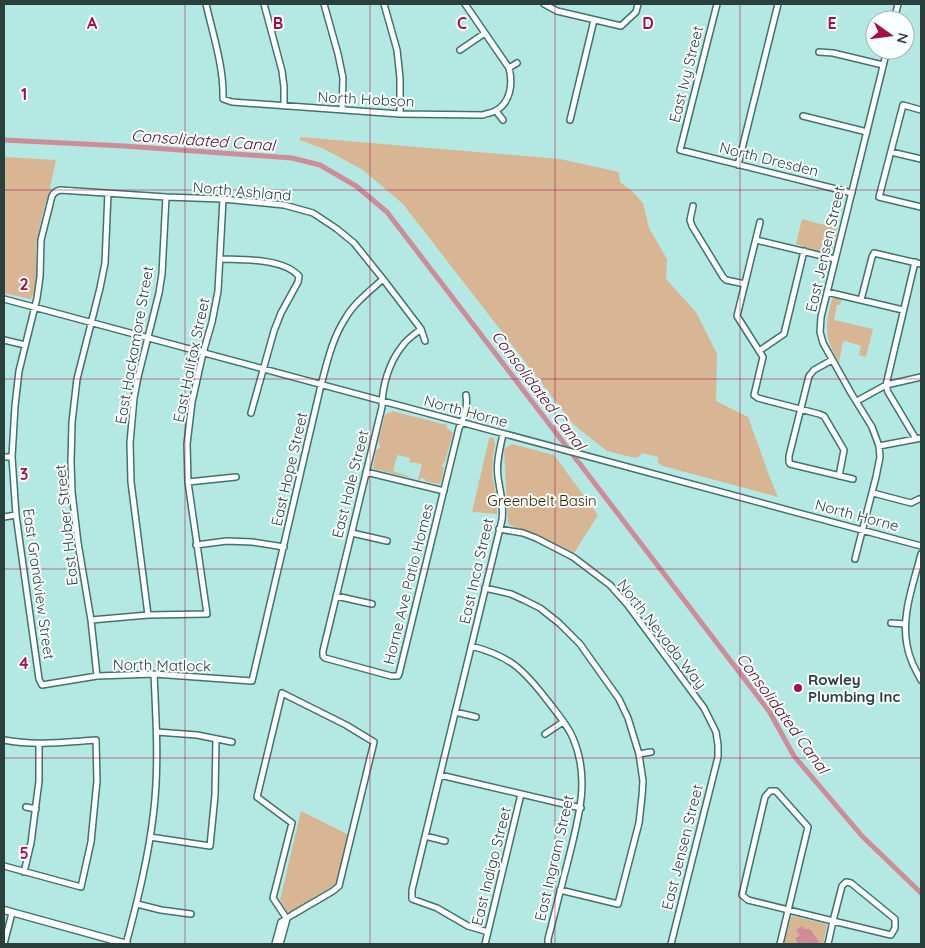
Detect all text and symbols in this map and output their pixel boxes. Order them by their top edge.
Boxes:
north arrow [865,10,915,60]
text: A [87,13,98,33]
text: B [273,13,283,33]
text: C [457,13,467,33]
text: D [642,13,654,33]
text: E [827,13,837,33]
street label: East Ivy Street [665,24,707,124]
text: N [893,31,913,45]
text: 1 [21,84,27,104]
street label: North Hobson [317,87,415,111]
water label: Consolidated Canal [130,125,278,155]
street label: North Dresden [717,138,821,180]
street label: North Ashland [192,177,292,205]
street label: East Jensen Street [801,184,849,314]
street label: East Hackamore Street [111,264,157,426]
text: 2 [19,274,29,294]
street label: East Halifax Street [168,296,214,424]
water label: Consolidated Canal [488,326,592,455]
street label: North Horne [422,391,510,431]
street label: East Hope Street [267,410,311,528]
street label: East Hale Street [327,428,373,540]
text: 3 [20,464,28,484]
street label: East Huber Street [50,464,82,586]
park label: Greenbelt Basin [487,491,597,510]
street label: North Horne [813,495,901,535]
street label: Horne Ave Patio Homes [379,502,437,666]
street label: East Grandview Street [19,507,59,661]
street label: East Inca Street [455,516,497,626]
street label: North Nevada Way [613,575,711,693]
water label: Consolidated Canal [733,649,835,779]
text: 4 [19,653,29,673]
street label: North Matlock [113,655,211,675]
place label: Rowley Plumbing Inc [808,670,900,706]
marker: Rowley Plumbing Inc [792,682,804,694]
street label: East Jensen Street [657,782,707,912]
street label: East Ingram Street [530,793,578,923]
street label: East Indigo Street [467,805,515,927]
text: 5 [19,843,29,863]

